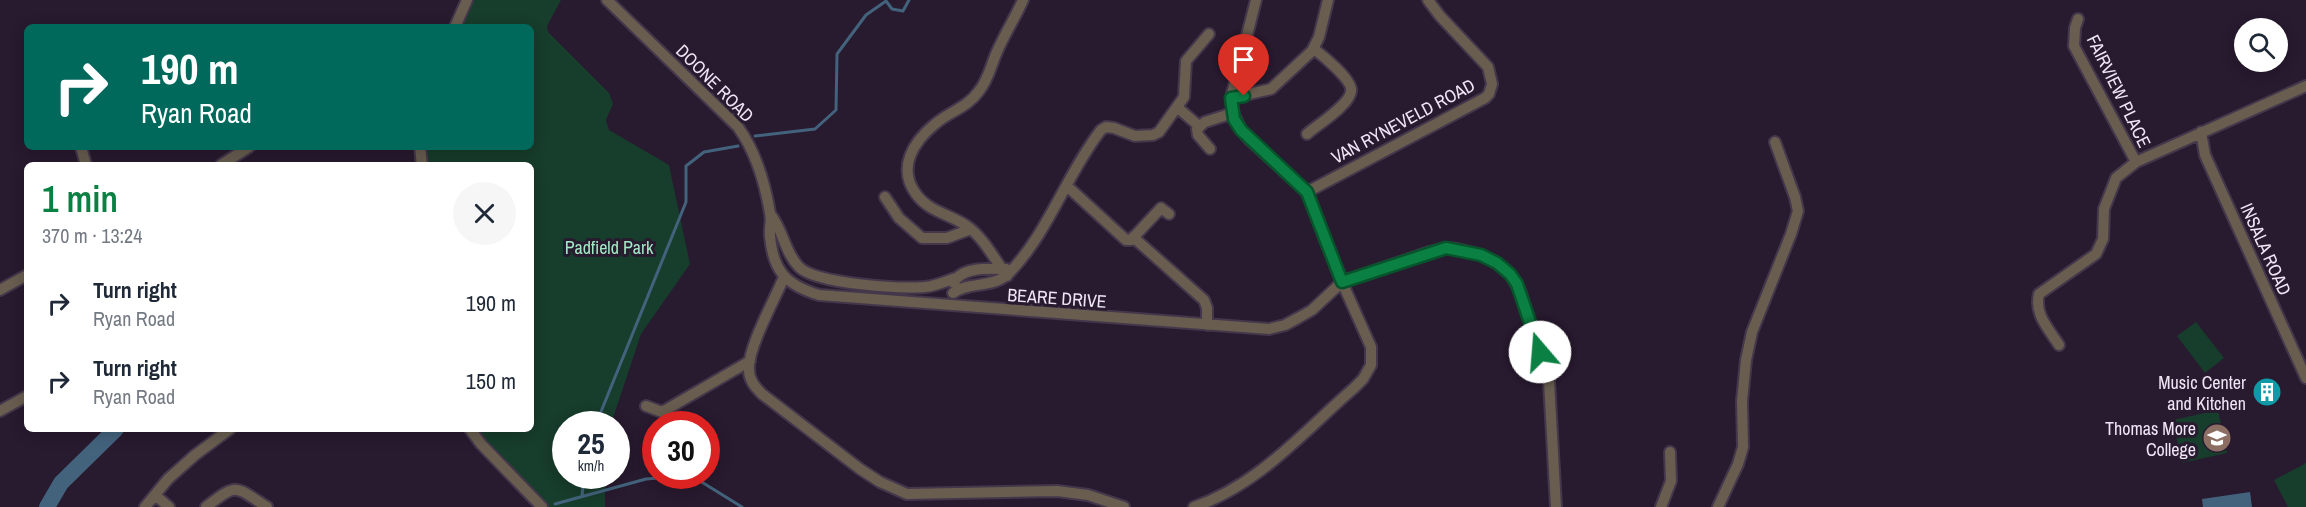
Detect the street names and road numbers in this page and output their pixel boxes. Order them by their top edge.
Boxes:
street label: FAIRVIEW PLACE [2081,30,2157,152]
street label: DOONE ROAD [670,38,760,128]
street label: VAN RYNEVELD ROAD [1327,73,1479,169]
street label: INSALA ROAD [2235,199,2297,299]
street label: BEARE DRIVE [1007,282,1107,314]

